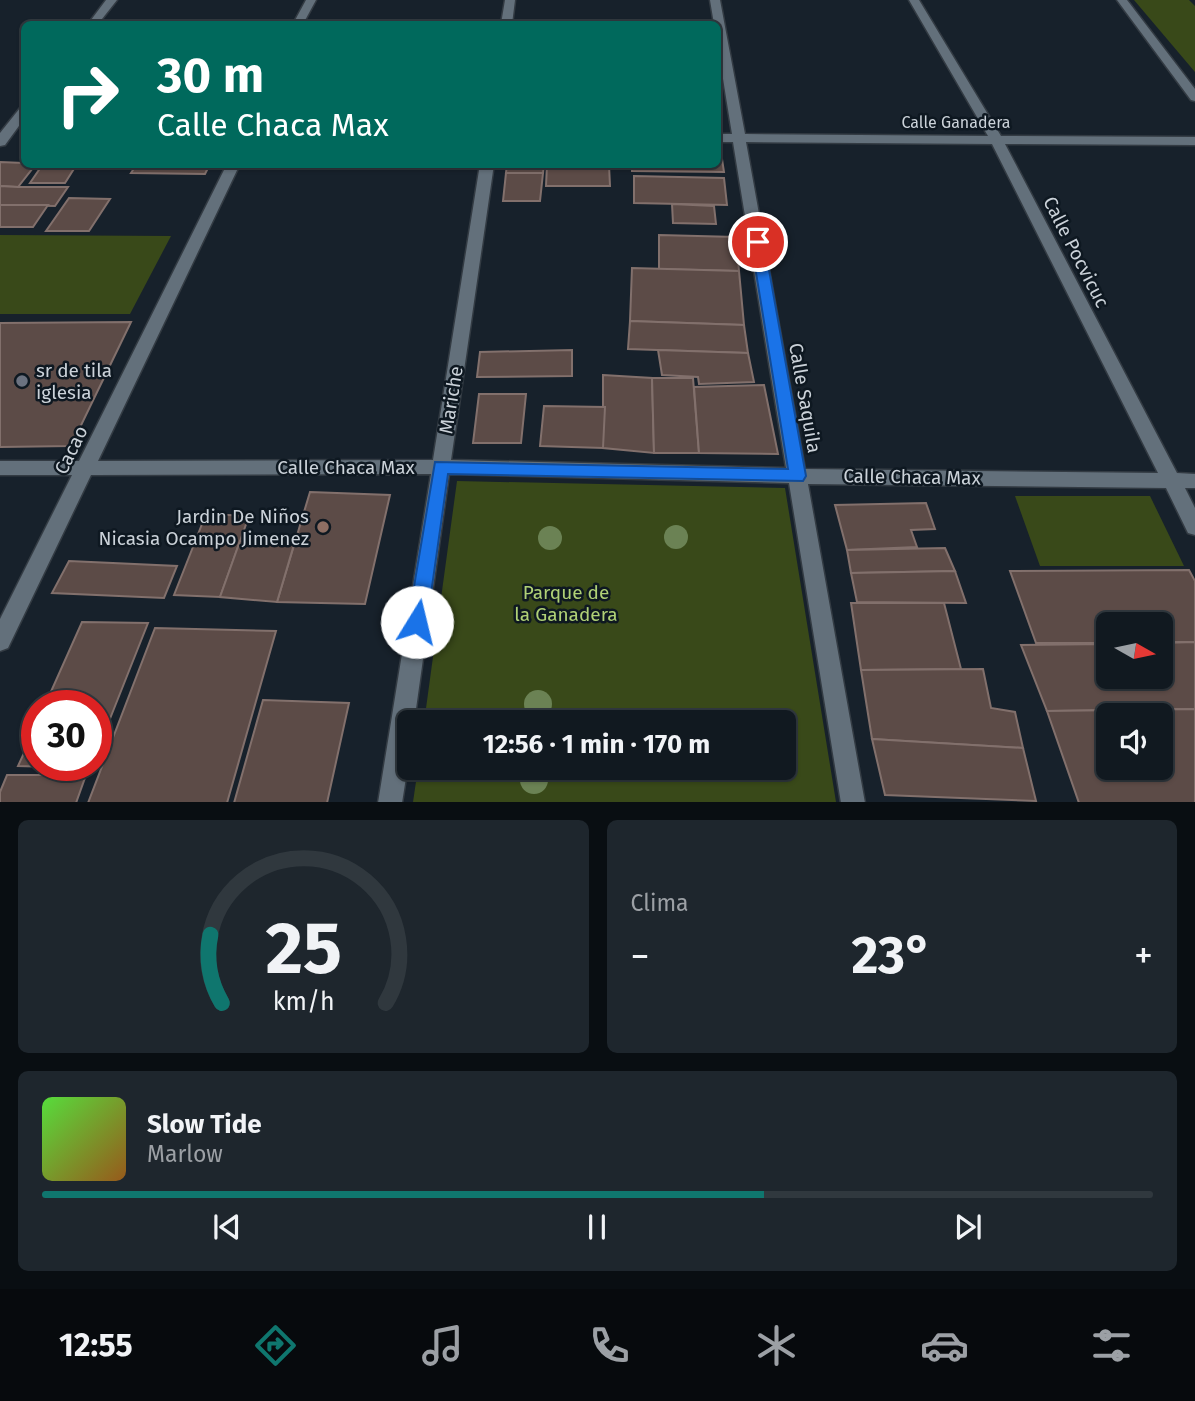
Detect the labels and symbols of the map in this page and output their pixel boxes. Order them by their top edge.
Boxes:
street label: Calle Ganadera [901,113,1011,132]
street label: Calle Pocvicuc [1038,193,1114,311]
pin [728,212,788,272]
street label: Calle Saquila [784,341,826,455]
place label: sr de tila iglesia [36,359,112,404]
street label: Mariche [434,364,468,436]
marker: sr de tila iglesia [14,373,30,389]
street label: Cacao [49,422,93,478]
street label: Calle Chaca Max [277,456,416,479]
street label: Calle Chaca Max [843,464,982,490]
place label: Jardin De Niños Nicasia Ocampo Jimenez [98,505,309,550]
marker: Jardin De Niños Nicasia Ocampo Jimenez [315,519,331,535]
park label: Parque de la Ganadera [514,581,618,626]
position arrow [380,585,454,659]
north arrow [1096,612,1172,690]
speed limit sign: 30 [21,690,112,781]

